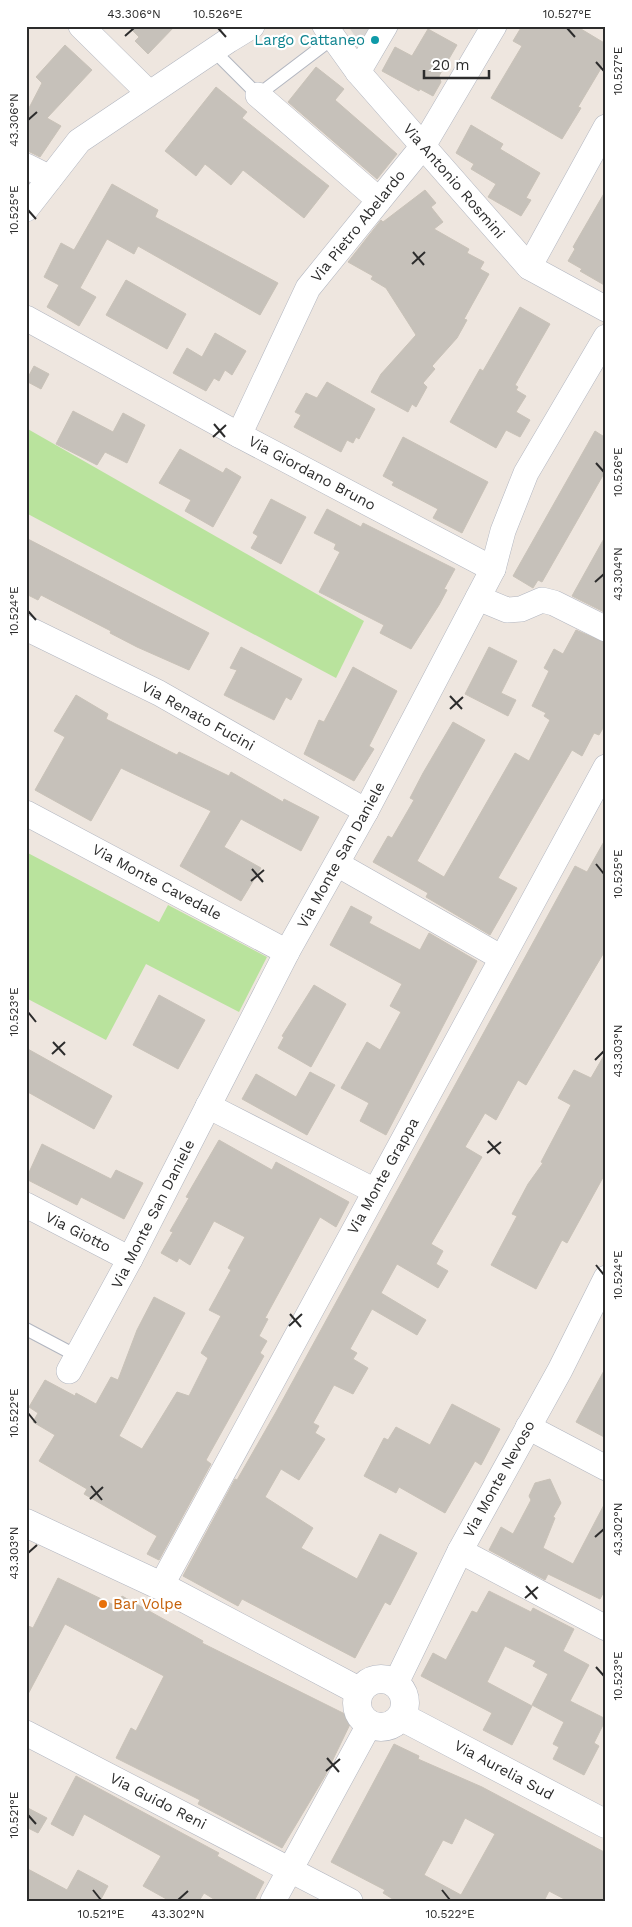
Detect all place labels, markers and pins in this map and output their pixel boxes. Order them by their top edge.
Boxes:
place label: Largo Cattaneo [254,31,365,49]
marker: Largo Cattaneo [369,34,381,46]
place label: Bar Volpe [113,1595,182,1613]
marker: Bar Volpe [97,1598,109,1610]

